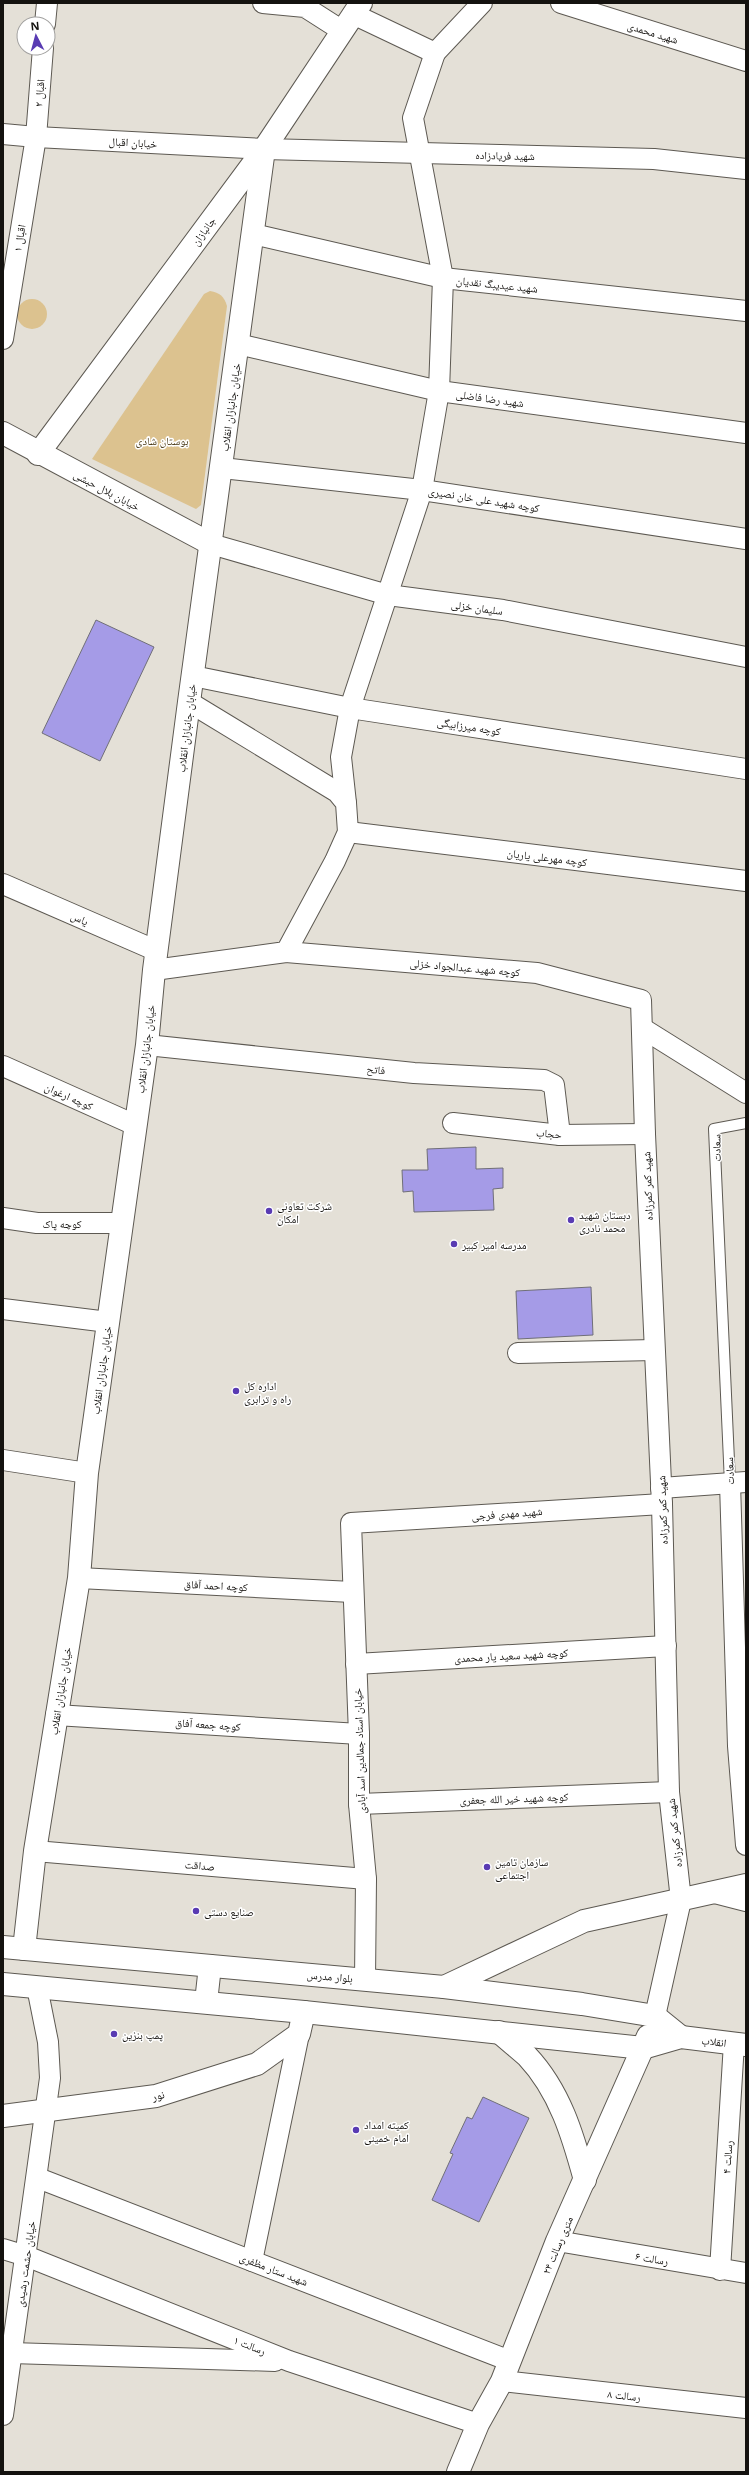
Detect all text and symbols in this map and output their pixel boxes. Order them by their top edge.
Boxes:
north arrow [16,16,56,56]
street label: شهید محمدی [626,17,680,47]
text: N [30,18,40,33]
street label: اقبال ۲ [30,79,48,107]
street label: خیابان اقبال [108,133,158,151]
street label: شهید فریادزاده [475,147,535,163]
street label: جانبازان [187,214,219,248]
street label: اقبال ۱ [9,223,29,253]
street label: شهید عیدیبگ نقدیان [455,272,539,296]
street label: خیابان جانبازان انقلاب [216,362,244,452]
street label: شهید رضا فاضلی [455,386,525,410]
park label: بوستان شادی [136,433,188,448]
street label: خیابان بلال حبشی [71,466,143,514]
street label: کوچه شهید علی خان نصیری [427,483,541,515]
street label: سلیمان خزلی [450,596,504,618]
street label: خیابان جانبازان انقلاب [173,683,199,773]
street label: کوچه میرزابیگی [436,714,502,739]
street label: کوچه مهرعلی یاریان [506,845,588,869]
street label: یاس [69,908,92,929]
street label: کوچه شهید عبدالجواد خزلی [409,955,521,979]
street label: خیابان جانبازان انقلاب [132,1004,158,1094]
street label: فاتح [366,1061,386,1077]
street label: کوچه ارغوان [43,1079,96,1113]
street label: حجاب [536,1124,562,1142]
street label: سعادت [708,1134,724,1162]
street label: شهید کمر کمرزاده [638,1151,656,1221]
place label: شرکت تعاونی امکان [277,1198,332,1226]
marker: شرکت تعاونی امکان [264,1206,274,1216]
place label: دبستان شهید محمد نادری [579,1207,631,1235]
marker: دبستان شهید محمد نادری [566,1215,576,1225]
street label: کوچه پاک [42,1216,82,1231]
place label: مدرسه امیر کبیر [461,1237,527,1252]
marker: مدرسه امیر کبیر [449,1239,459,1249]
street label: خیابان جانبازان انقلاب [87,1325,115,1415]
place label: اداره کل راه و ترابری [244,1378,291,1406]
marker: اداره کل راه و ترابری [231,1386,241,1396]
street label: سعادت [721,1457,737,1485]
street label: شهید کمر کمرزاده [653,1475,671,1545]
street label: شهید مهدی فرجی [471,1503,543,1523]
street label: کوچه احمد آفاق [184,1576,249,1594]
street label: کوچه شهید سعید یار محمدی [453,1644,569,1665]
street label: خیابان جانبازان انقلاب [46,1646,74,1736]
street label: خیابان استاد جمالدین اسد آبادی [349,1688,369,1814]
street label: کوچه جمعه آفاق [175,1714,242,1734]
street label: کوچه شهید خیر الله جعفری [459,1789,569,1807]
street label: شهید کمر کمرزاده [663,1798,685,1868]
place label: سازمان تامین اجتماعی [495,1854,548,1882]
street label: صداقت [184,1856,216,1874]
marker: سازمان تامین اجتماعی [482,1862,492,1872]
place label: صنایع دستی [204,1904,254,1919]
marker: صنایع دستی [191,1906,201,1916]
street label: بلوار مدرس [306,1967,354,1985]
place label: پمپ بنزین [122,2027,163,2042]
marker: پمپ بنزین [109,2029,119,2039]
street label: انقلاب [701,2032,727,2050]
street label: نور [149,2086,166,2104]
place label: کمیته امداد امام خمینی [364,2117,409,2145]
marker: کمیته امداد امام خمینی [351,2125,361,2135]
street label: رسالت ۴ [718,2140,736,2174]
street label: ۲۴ متری رسالت [538,2214,576,2276]
street label: خیابان حشمت رشیدی [12,2220,38,2308]
street label: رسالت ۶ [634,2248,670,2268]
street label: شهید ستار مظفری [238,2249,310,2289]
street label: رسالت ۱ [232,2332,268,2358]
street label: رسالت ۸ [607,2386,641,2404]

